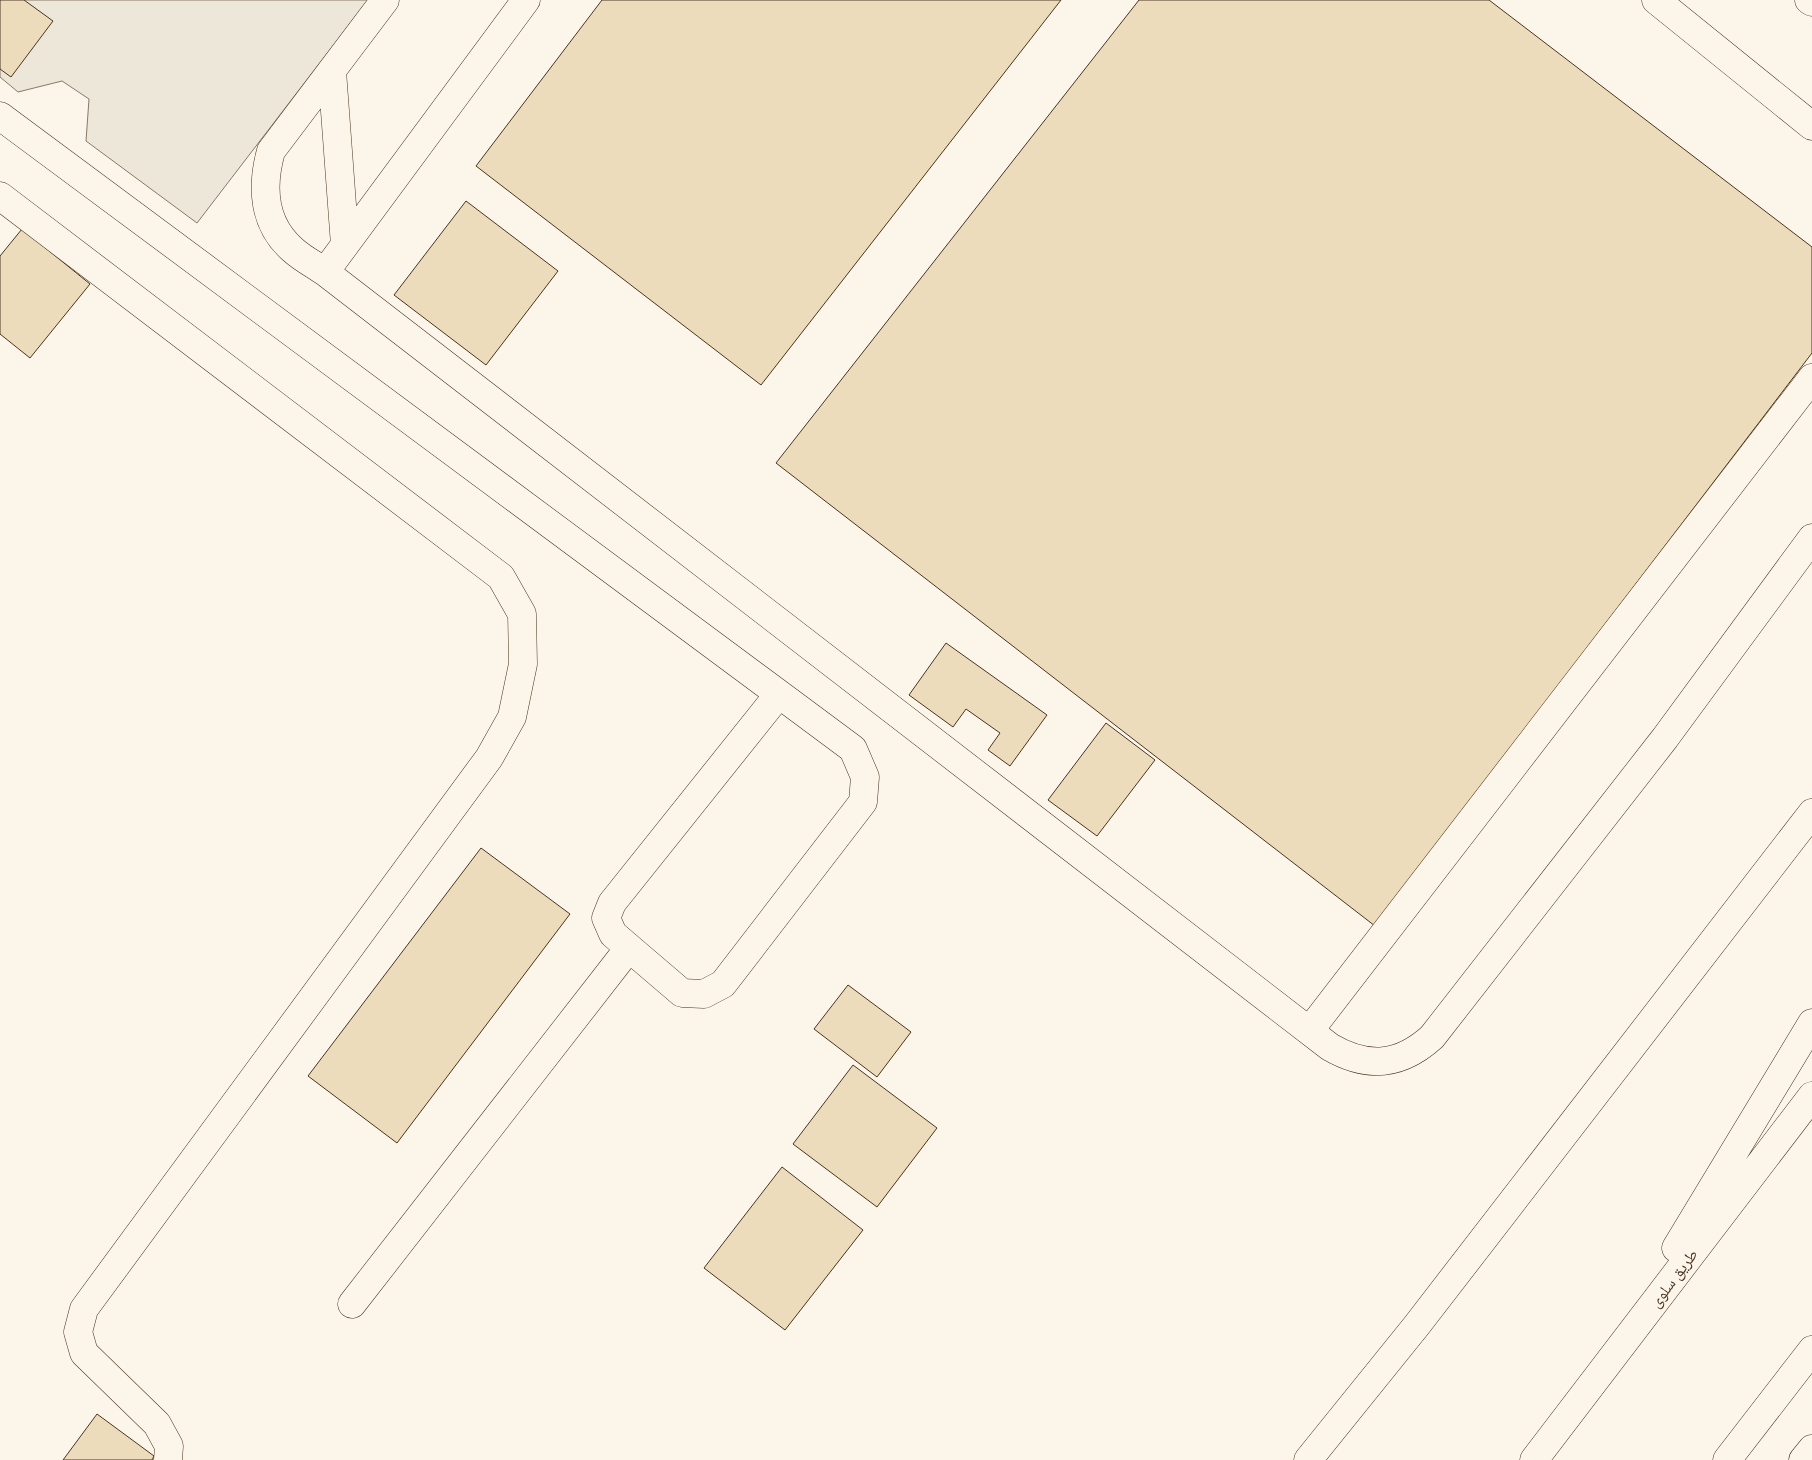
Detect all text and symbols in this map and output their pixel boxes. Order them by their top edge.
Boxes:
street label: طريق سلوى [1645,1245,1702,1312]

